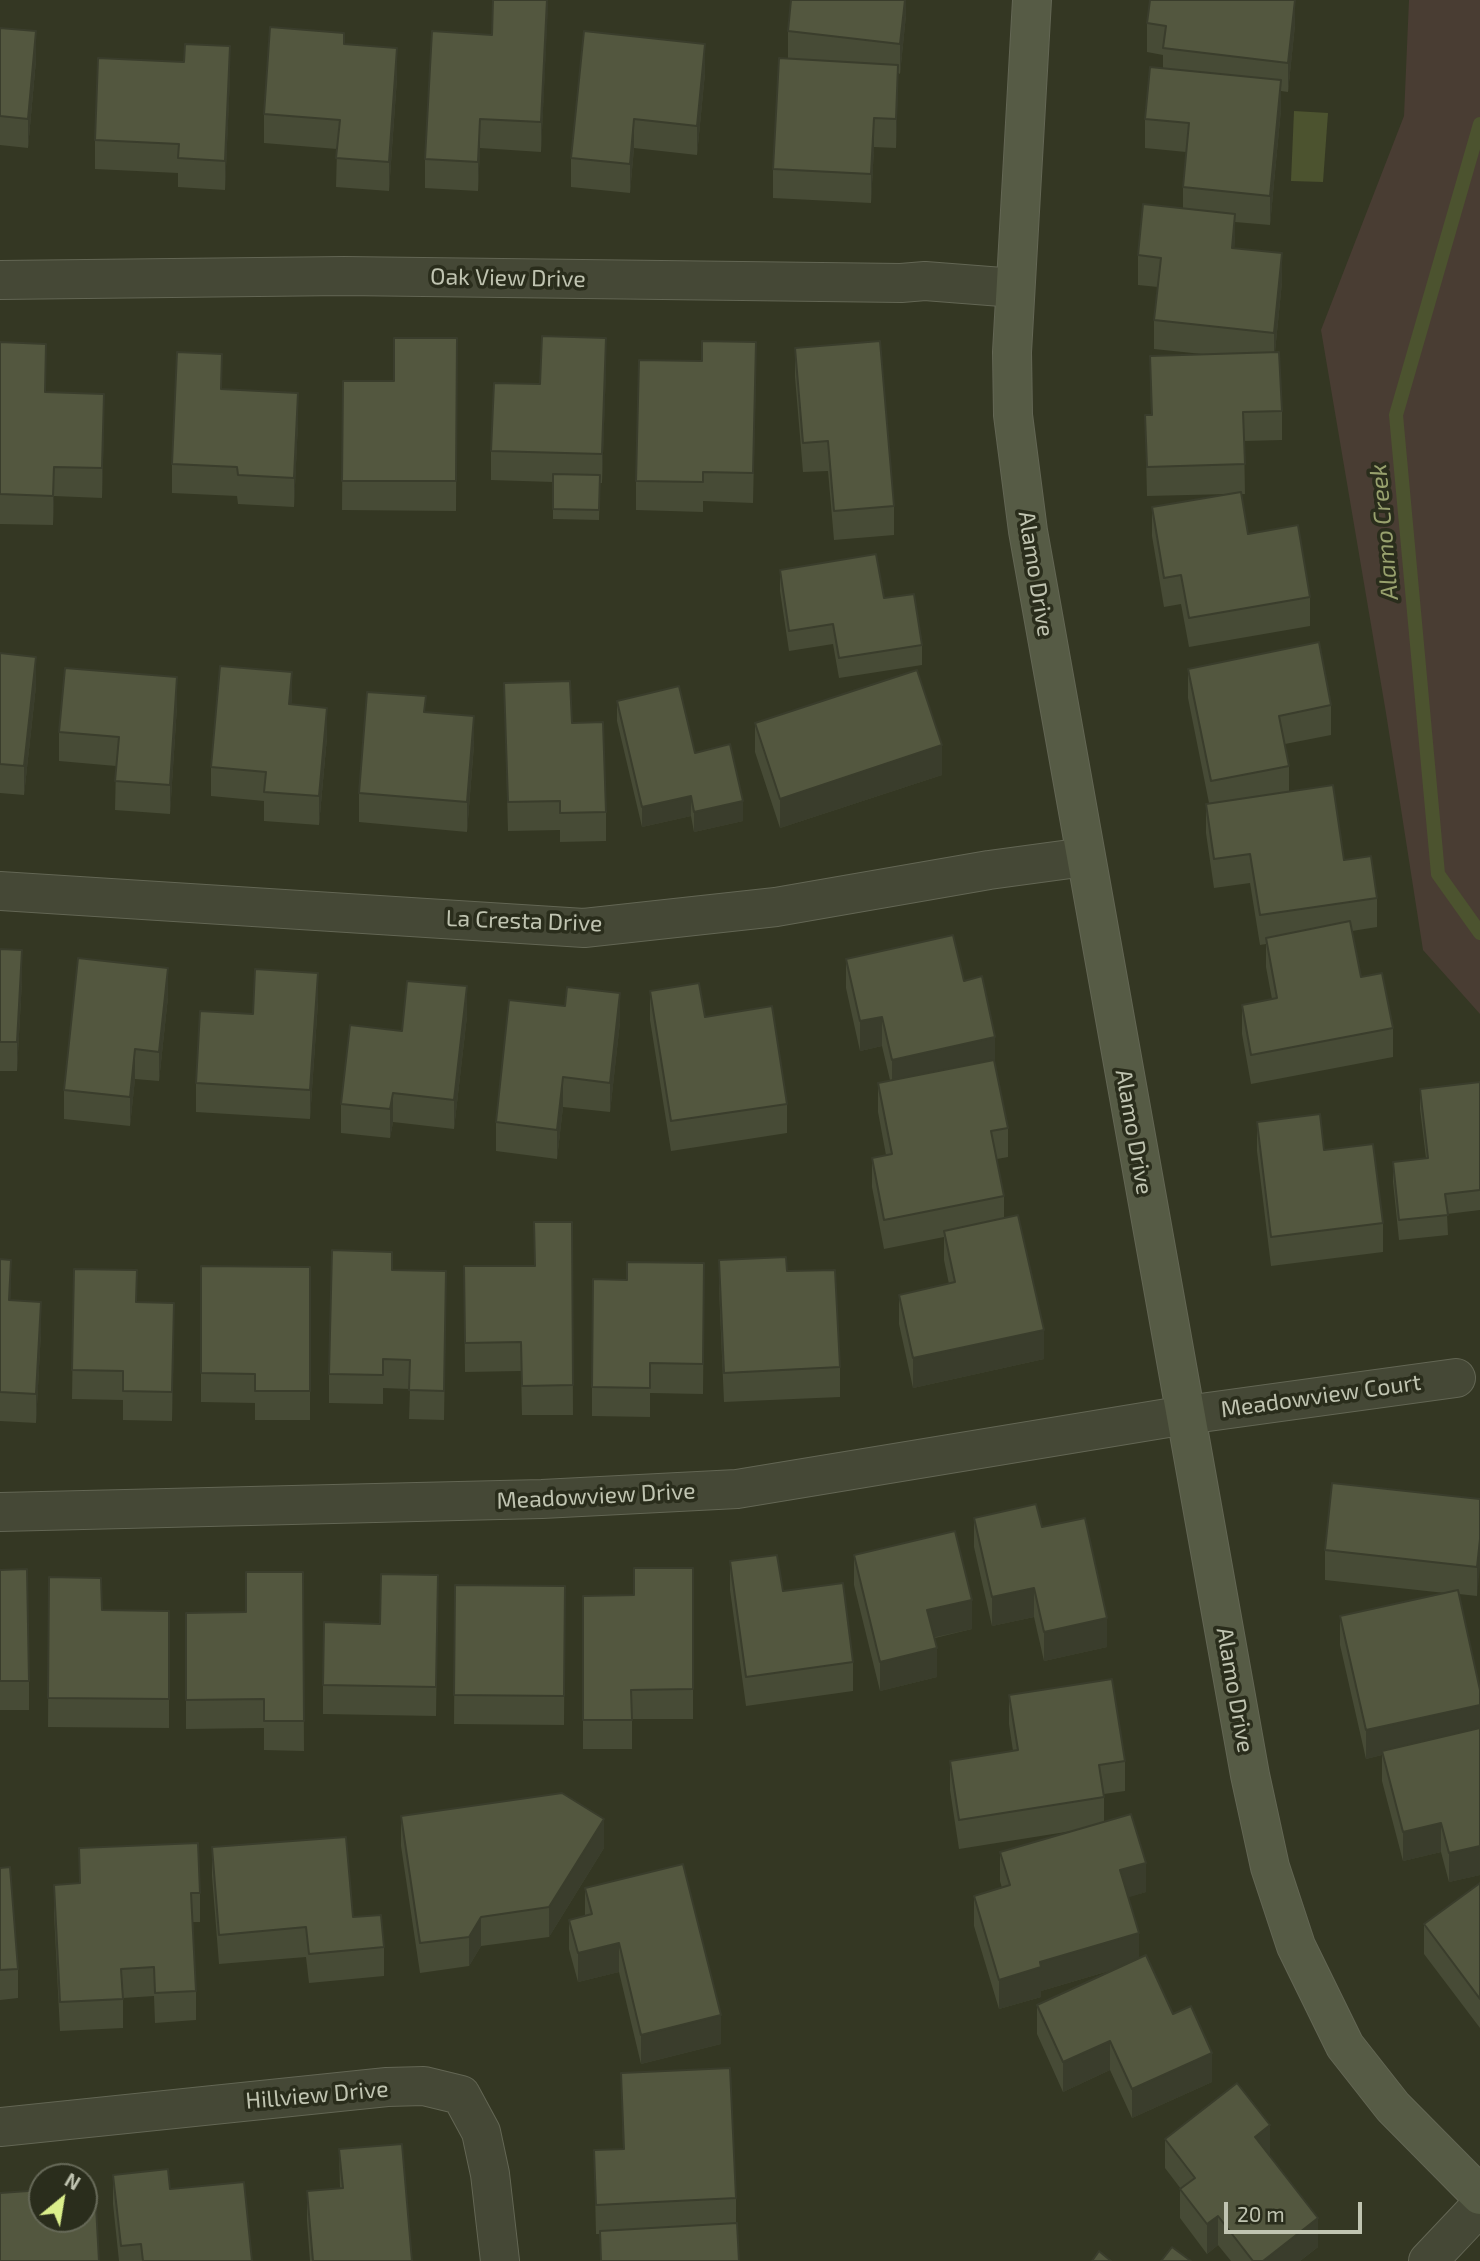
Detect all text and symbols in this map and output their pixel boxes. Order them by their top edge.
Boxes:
street label: Oak View Drive [430,263,586,293]
water label: Alamo Creek [1364,463,1404,601]
street label: Alamo Drive [1012,509,1060,639]
street label: La Cresta Drive [445,904,603,938]
street label: Alamo Drive [1109,1067,1159,1197]
street label: Meadowview Court [1219,1368,1423,1424]
street label: Meadowview Drive [496,1477,696,1515]
street label: Alamo Drive [1210,1625,1260,1755]
street label: Hillview Drive [244,2075,390,2115]
north arrow [28,2163,98,2233]
text: N [61,2168,84,2195]
scale bar [1228,2188,1366,2232]
text: 20 m [1237,2201,1285,2226]

